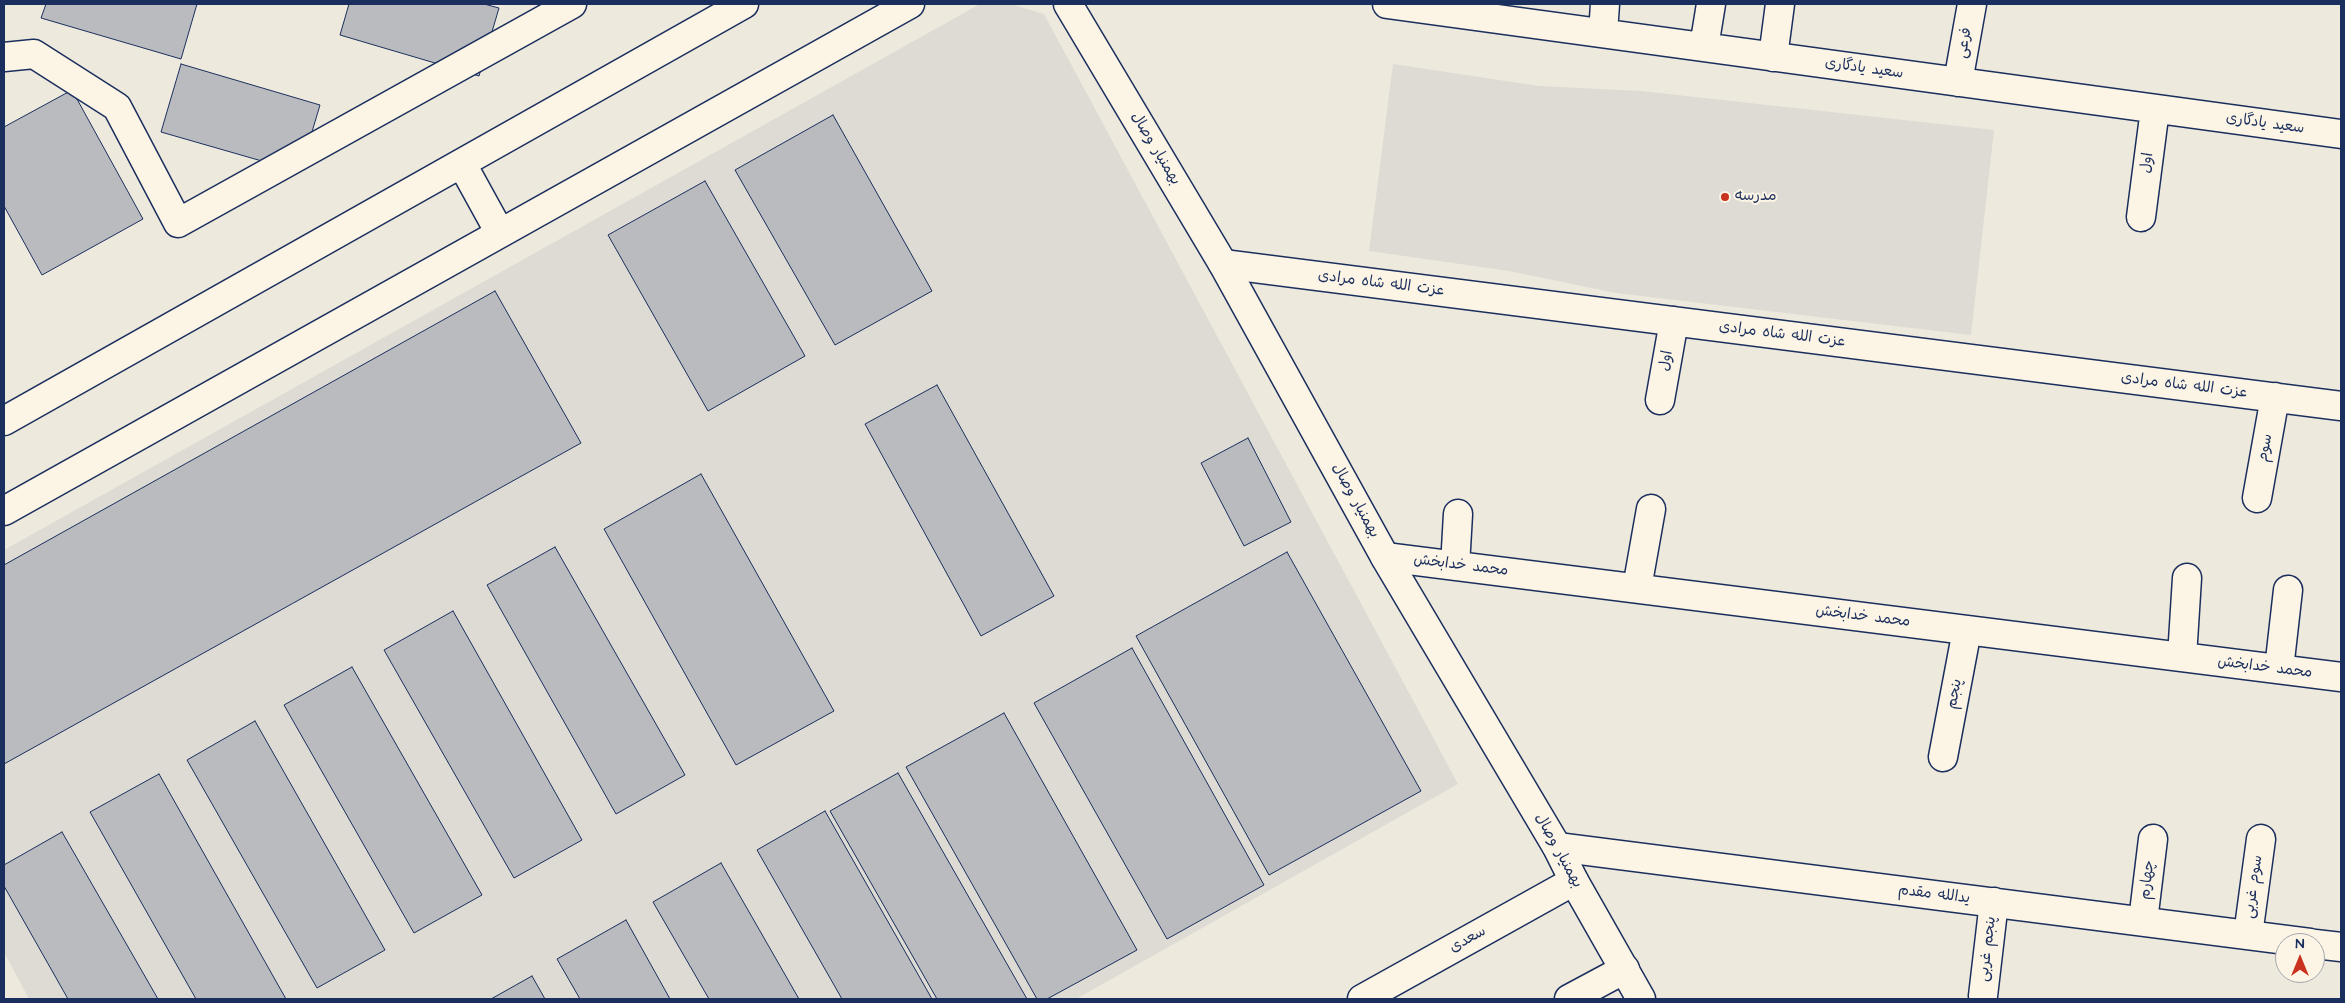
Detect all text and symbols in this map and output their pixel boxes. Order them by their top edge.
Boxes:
street label: فرعی [1953,26,1977,60]
street label: سعید یادگاری [1824,55,1904,83]
street label: بهمنیار وصال [1126,109,1184,189]
street label: سعید یادگاری [2225,110,2305,138]
street label: اول [2138,152,2158,174]
place label: مدرسه [1735,188,1776,206]
marker: مدرسه [1719,191,1731,203]
street label: عزت الله شاه مرادی [1317,267,1445,301]
street label: عزت الله شاه مرادی [1718,318,1846,352]
street label: اول [1656,349,1678,373]
street label: عزت الله شاه مرادی [2120,369,2248,403]
street label: سوم [2255,432,2277,464]
street label: بهمنیار وصال [1327,461,1383,541]
street label: محمد خدابخش [1413,551,1509,581]
street label: محمد خدابخش [1815,602,1911,632]
street label: محمد خدابخش [2217,653,2313,683]
street label: پنجم [1943,677,1967,711]
street label: بهمنیار وصال [1530,811,1586,891]
street label: سوم غربی [2241,854,2267,920]
street label: چهارم [2137,859,2159,901]
street label: یدالله مقدم [1897,882,1971,908]
street label: پنجم غربی [1975,915,2001,983]
street label: سعدی [1447,923,1489,957]
north arrow [2275,933,2325,983]
text: N [2296,934,2304,954]

